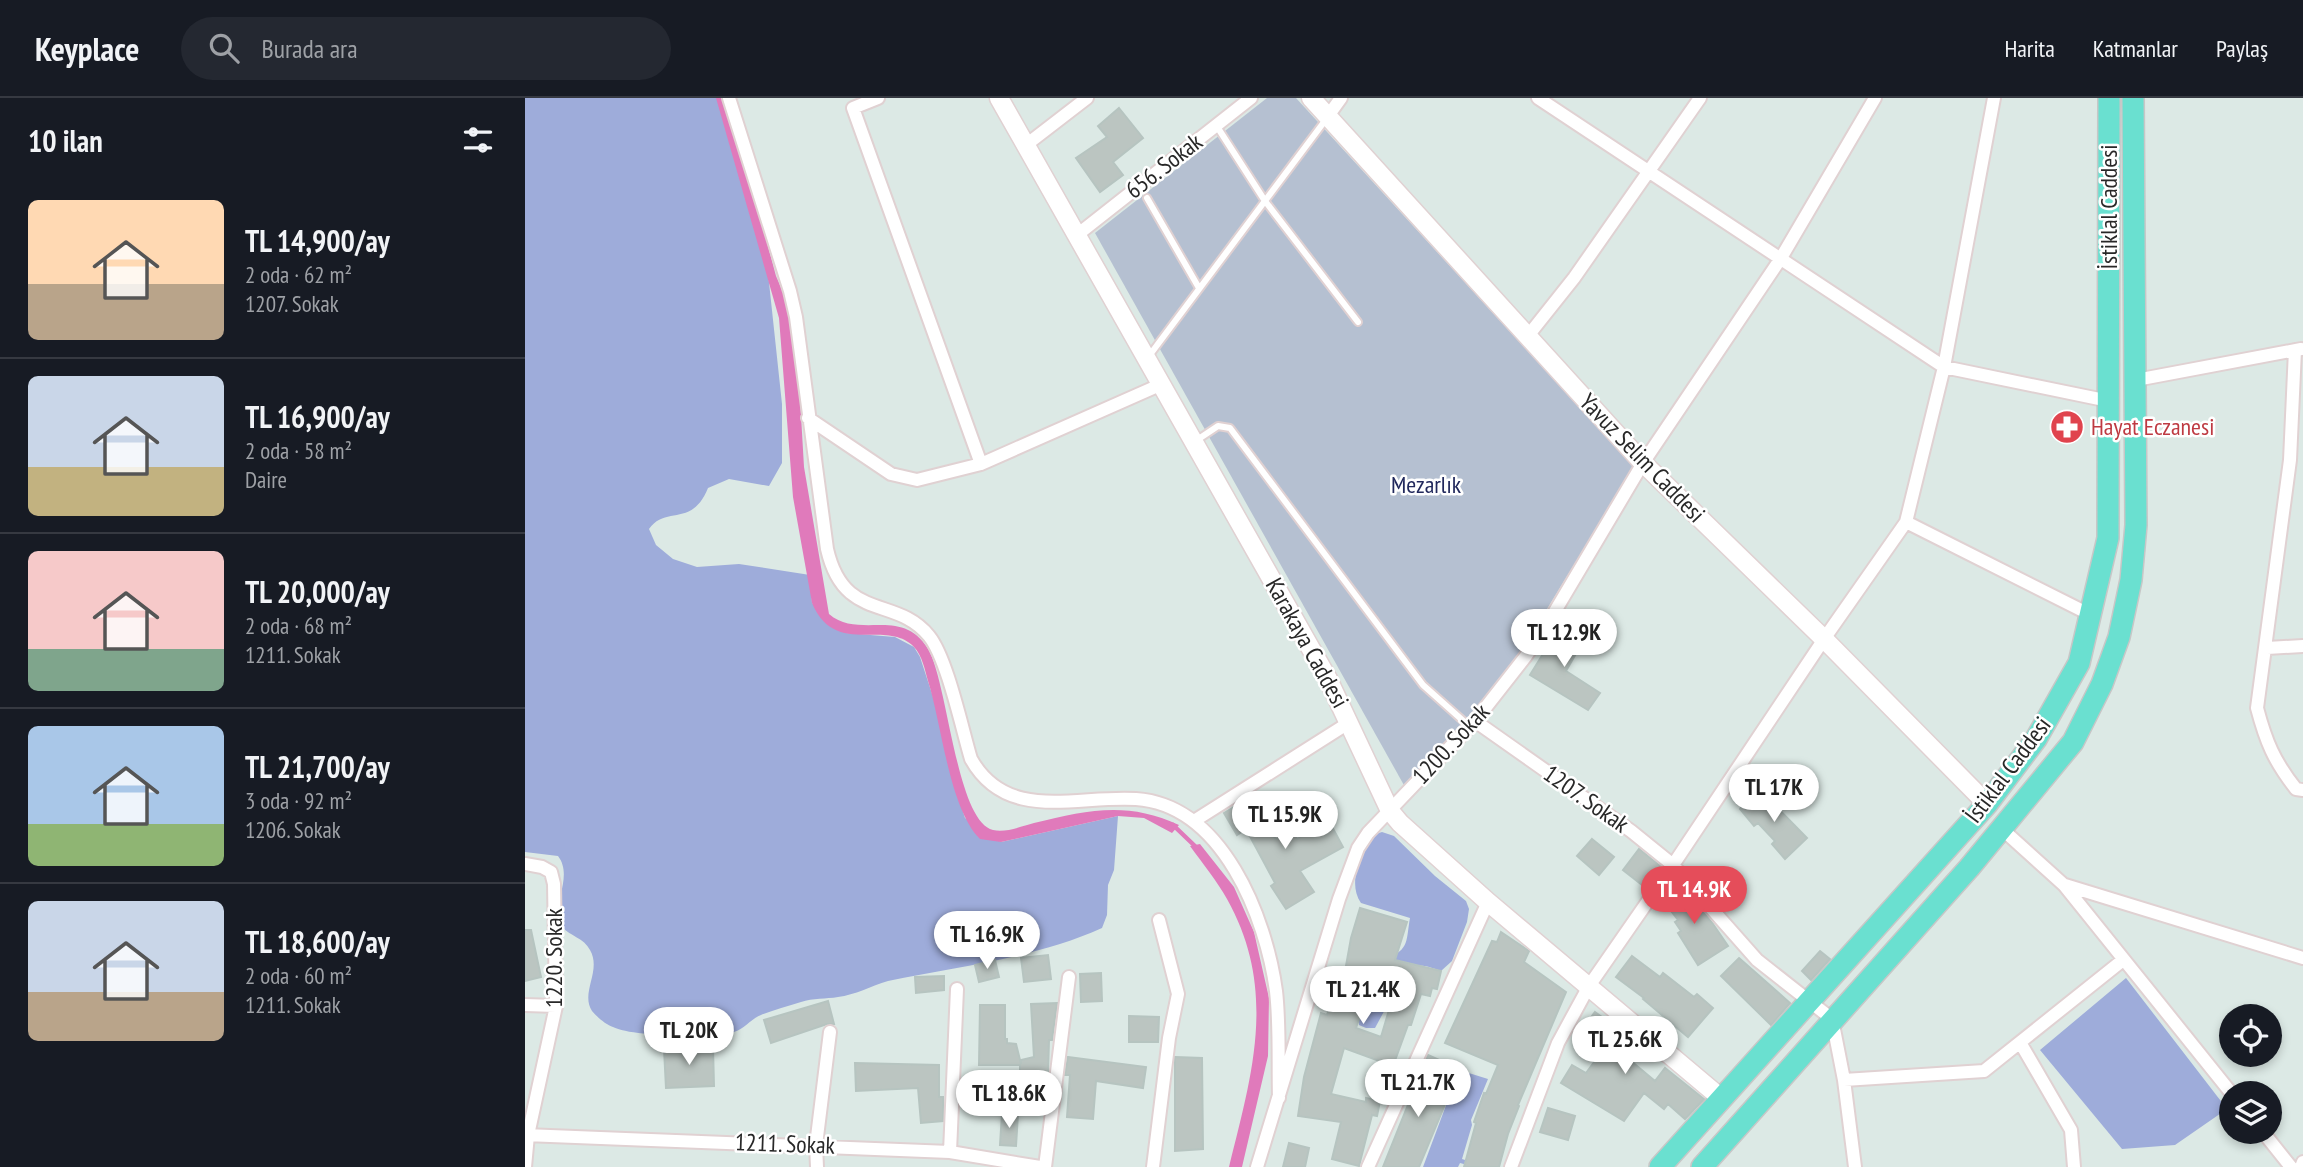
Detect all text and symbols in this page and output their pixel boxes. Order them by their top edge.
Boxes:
search box [181,17,671,80]
text: Keyplace [35,27,139,70]
icon: search [205,29,243,67]
text: Burada ara [261,32,358,65]
text: Harita [2004,33,2055,64]
text: Katmanlar [2093,33,2178,64]
text: Paylaş [2216,33,2268,64]
text: 10 ilan [28,121,103,160]
icon: filters [459,121,497,159]
street label: 656. Sokak [1119,126,1209,205]
street label: İstiklal Caddesi [2093,145,2124,270]
text: TL 14,900/ay [245,221,390,260]
icon: home [84,228,168,312]
text: 2 oda · 62 m² [245,260,352,289]
text: 1207. Sokak [245,289,339,318]
street label: Yavuz Selim Caddesi [1573,386,1712,529]
text: TL 16,900/ay [245,397,390,436]
icon: home [84,404,168,488]
pharmacy icon: Hayat Eczanesi [2048,408,2086,446]
place label: Hayat Eczanesi [2091,411,2214,442]
text: 2 oda · 58 m² [245,436,352,465]
text: Daire [245,465,287,494]
park label: Mezarlık [1391,469,1462,500]
text: TL 20,000/ay [245,572,390,611]
street label: Karakaya Caddesi [1259,572,1356,713]
icon: home [84,579,168,663]
pin: TL 12.9K [1492,610,1636,669]
text: 2 oda · 68 m² [245,611,352,640]
text: TL 12.9K [1527,617,1601,646]
text: 1211. Sokak [245,640,341,669]
street label: 1200. Sokak [1405,696,1496,791]
street label: İstiklal Caddesi [1958,710,2058,829]
text: TL 21,700/ay [245,747,390,786]
icon: home [84,754,168,838]
street label: 1207. Sokak [1537,758,1636,840]
pin: TL 17K [1717,764,1831,824]
text: TL 17K [1745,772,1803,801]
text: 3 oda · 92 m² [245,786,352,815]
pin: TL 15.9K [1213,792,1357,851]
text: TL 15.9K [1248,799,1322,828]
text: 1206. Sokak [245,815,341,844]
pin: TL 14.9K [1622,866,1766,926]
text: TL 14.9K [1657,874,1731,903]
street label: 1220. Sokak [538,907,569,1008]
pin: TL 16.9K [915,912,1059,971]
text: TL 16.9K [950,919,1024,948]
text: TL 18,600/ay [245,922,390,961]
icon: home [84,929,168,1013]
text: 2 oda · 60 m² [245,961,352,990]
pin: TL 21.4K [1291,967,1435,1026]
text: TL 21.4K [1326,974,1400,1003]
text: 1211. Sokak [245,990,341,1019]
map controls [2219,1004,2282,1144]
button: locate [2219,1004,2282,1067]
pin: TL 20K [632,1007,746,1067]
text: TL 20K [660,1015,718,1044]
pin: TL 25.6K [1553,1016,1697,1076]
text: TL 25.6K [1588,1024,1662,1053]
pin: TL 21.7K [1346,1060,1490,1119]
text: TL 21.7K [1381,1067,1455,1096]
pin: TL 18.6K [937,1070,1081,1130]
text: TL 18.6K [972,1078,1046,1107]
button: layers [2219,1081,2282,1144]
street label: 1211. Sokak [735,1126,836,1161]

